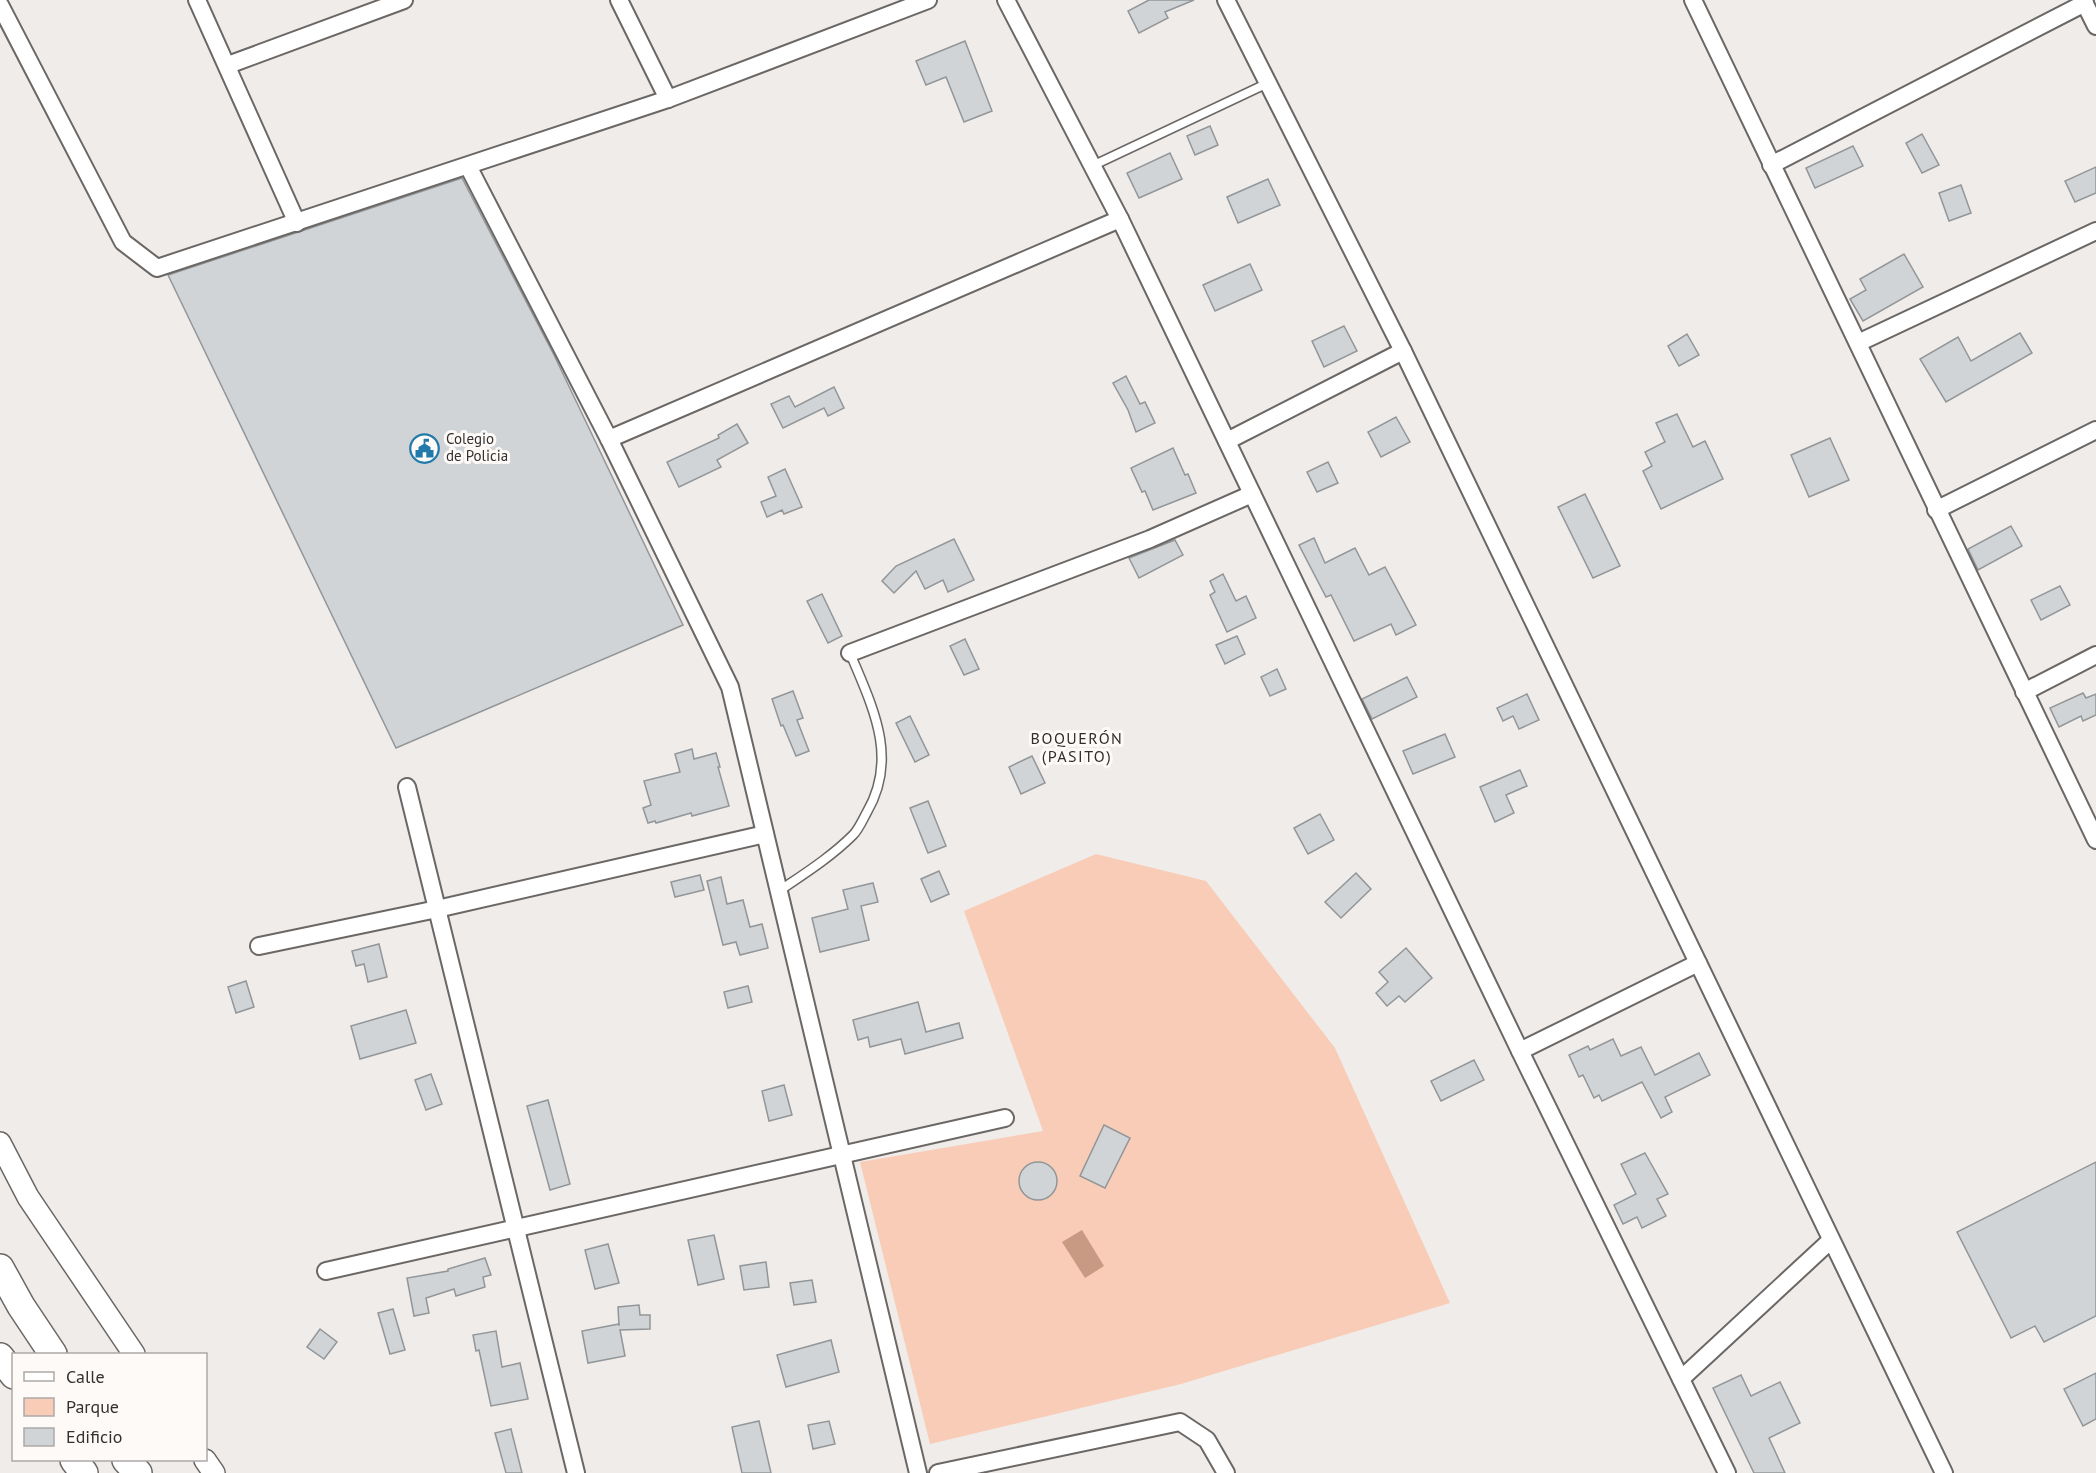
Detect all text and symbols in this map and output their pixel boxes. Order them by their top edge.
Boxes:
place label: Colegio de Policia [446,429,508,465]
public building icon: Colegio de Policia [409,432,441,464]
district label: BOQUERÓN (PASITO) [1031,728,1123,766]
legend [12,1353,207,1461]
text: Calle [66,1365,105,1388]
text: Parque [66,1395,119,1418]
text: Edificio [66,1425,122,1448]

